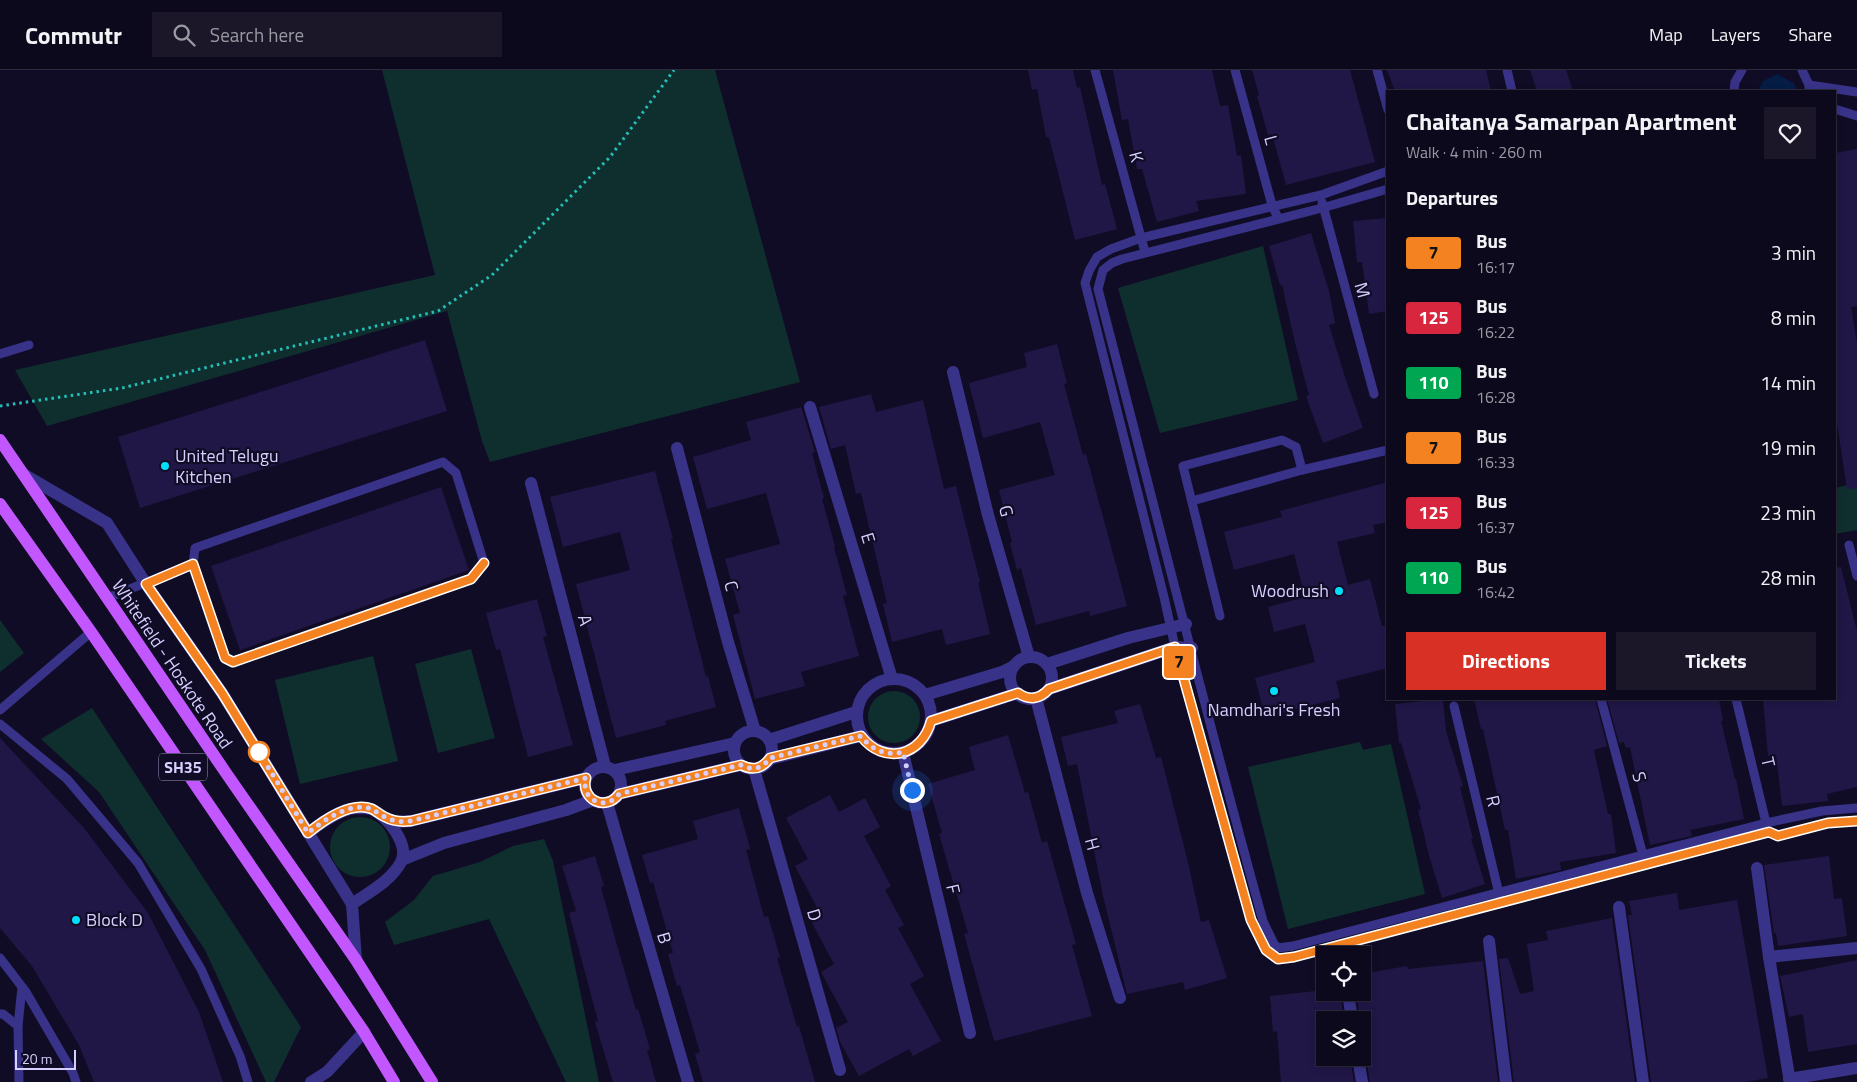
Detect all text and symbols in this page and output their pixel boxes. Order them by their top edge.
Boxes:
search box [152,12,502,57]
text: Commutr [25,17,122,53]
text: Search here [210,20,304,49]
icon: search [170,21,198,49]
text: Map [1649,21,1683,48]
text: Layers [1711,21,1760,48]
text: Share [1788,21,1832,48]
text: Chaitanya Samarpan Apartment [1406,103,1737,139]
button: heart [1764,107,1816,159]
street label: L [1257,132,1286,148]
text: Walk · 4 min · 260 m [1406,140,1542,164]
street label: K [1122,148,1151,165]
text: Departures [1406,183,1498,212]
text: Bus [1476,226,1507,255]
text: 3 min [1771,238,1816,267]
text: 7 [1428,239,1439,266]
text: 16:17 [1476,255,1515,279]
street label: M [1347,279,1378,301]
text: Bus [1476,291,1507,320]
text: 8 min [1771,303,1816,332]
text: 125 [1418,304,1449,331]
text: 16:22 [1476,320,1515,344]
text: Bus [1476,356,1507,385]
text: 14 min [1760,368,1816,397]
text: 110 [1418,369,1449,396]
text: 16:28 [1476,385,1515,409]
text: Bus [1476,421,1507,450]
text: 19 min [1760,433,1816,462]
text: 7 [1428,434,1439,461]
place label: United Telugu Kitchen [175,442,279,490]
text: 16:33 [1476,450,1515,474]
marker: United Telugu Kitchen [159,460,171,472]
text: Bus [1476,486,1507,515]
text: 23 min [1760,498,1816,527]
text: 125 [1418,499,1449,526]
street label: G [992,502,1021,520]
text: 16:37 [1476,515,1515,539]
street label: E [854,529,883,547]
text: Bus [1476,551,1507,580]
text: 28 min [1760,563,1816,592]
text: 110 [1418,564,1449,591]
street label: Whitefield - Hoskote Road [105,573,239,754]
place label: Woodrush [1251,577,1329,604]
street label: C [717,578,746,594]
text: 16:42 [1476,580,1515,604]
marker: Woodrush [1333,585,1345,597]
street label: A [571,611,600,629]
button: Directions [1406,632,1606,690]
button: Tickets [1616,632,1816,690]
line badge: 7 [1163,646,1195,678]
text: 7 [1174,648,1184,675]
marker: Namdhari's Fresh [1268,685,1280,697]
place label: Namdhari's Fresh [1208,696,1340,723]
unlabelled marker [248,741,270,763]
road number: SH35 [159,754,207,780]
street label: T [1754,754,1783,770]
street label: S [1625,769,1654,785]
your location [900,778,925,803]
street label: R [1479,792,1508,809]
street label: H [1078,835,1107,853]
street label: F [939,881,968,897]
place label: Block D [86,906,143,933]
street label: D [800,906,829,924]
marker: Block D [70,914,82,926]
street label: B [650,929,679,947]
map controls [1316,946,1371,1066]
button: locate [1316,946,1371,1001]
button: layers [1316,1011,1371,1066]
scale bar [15,1047,76,1070]
text: 20 m [22,1048,52,1069]

